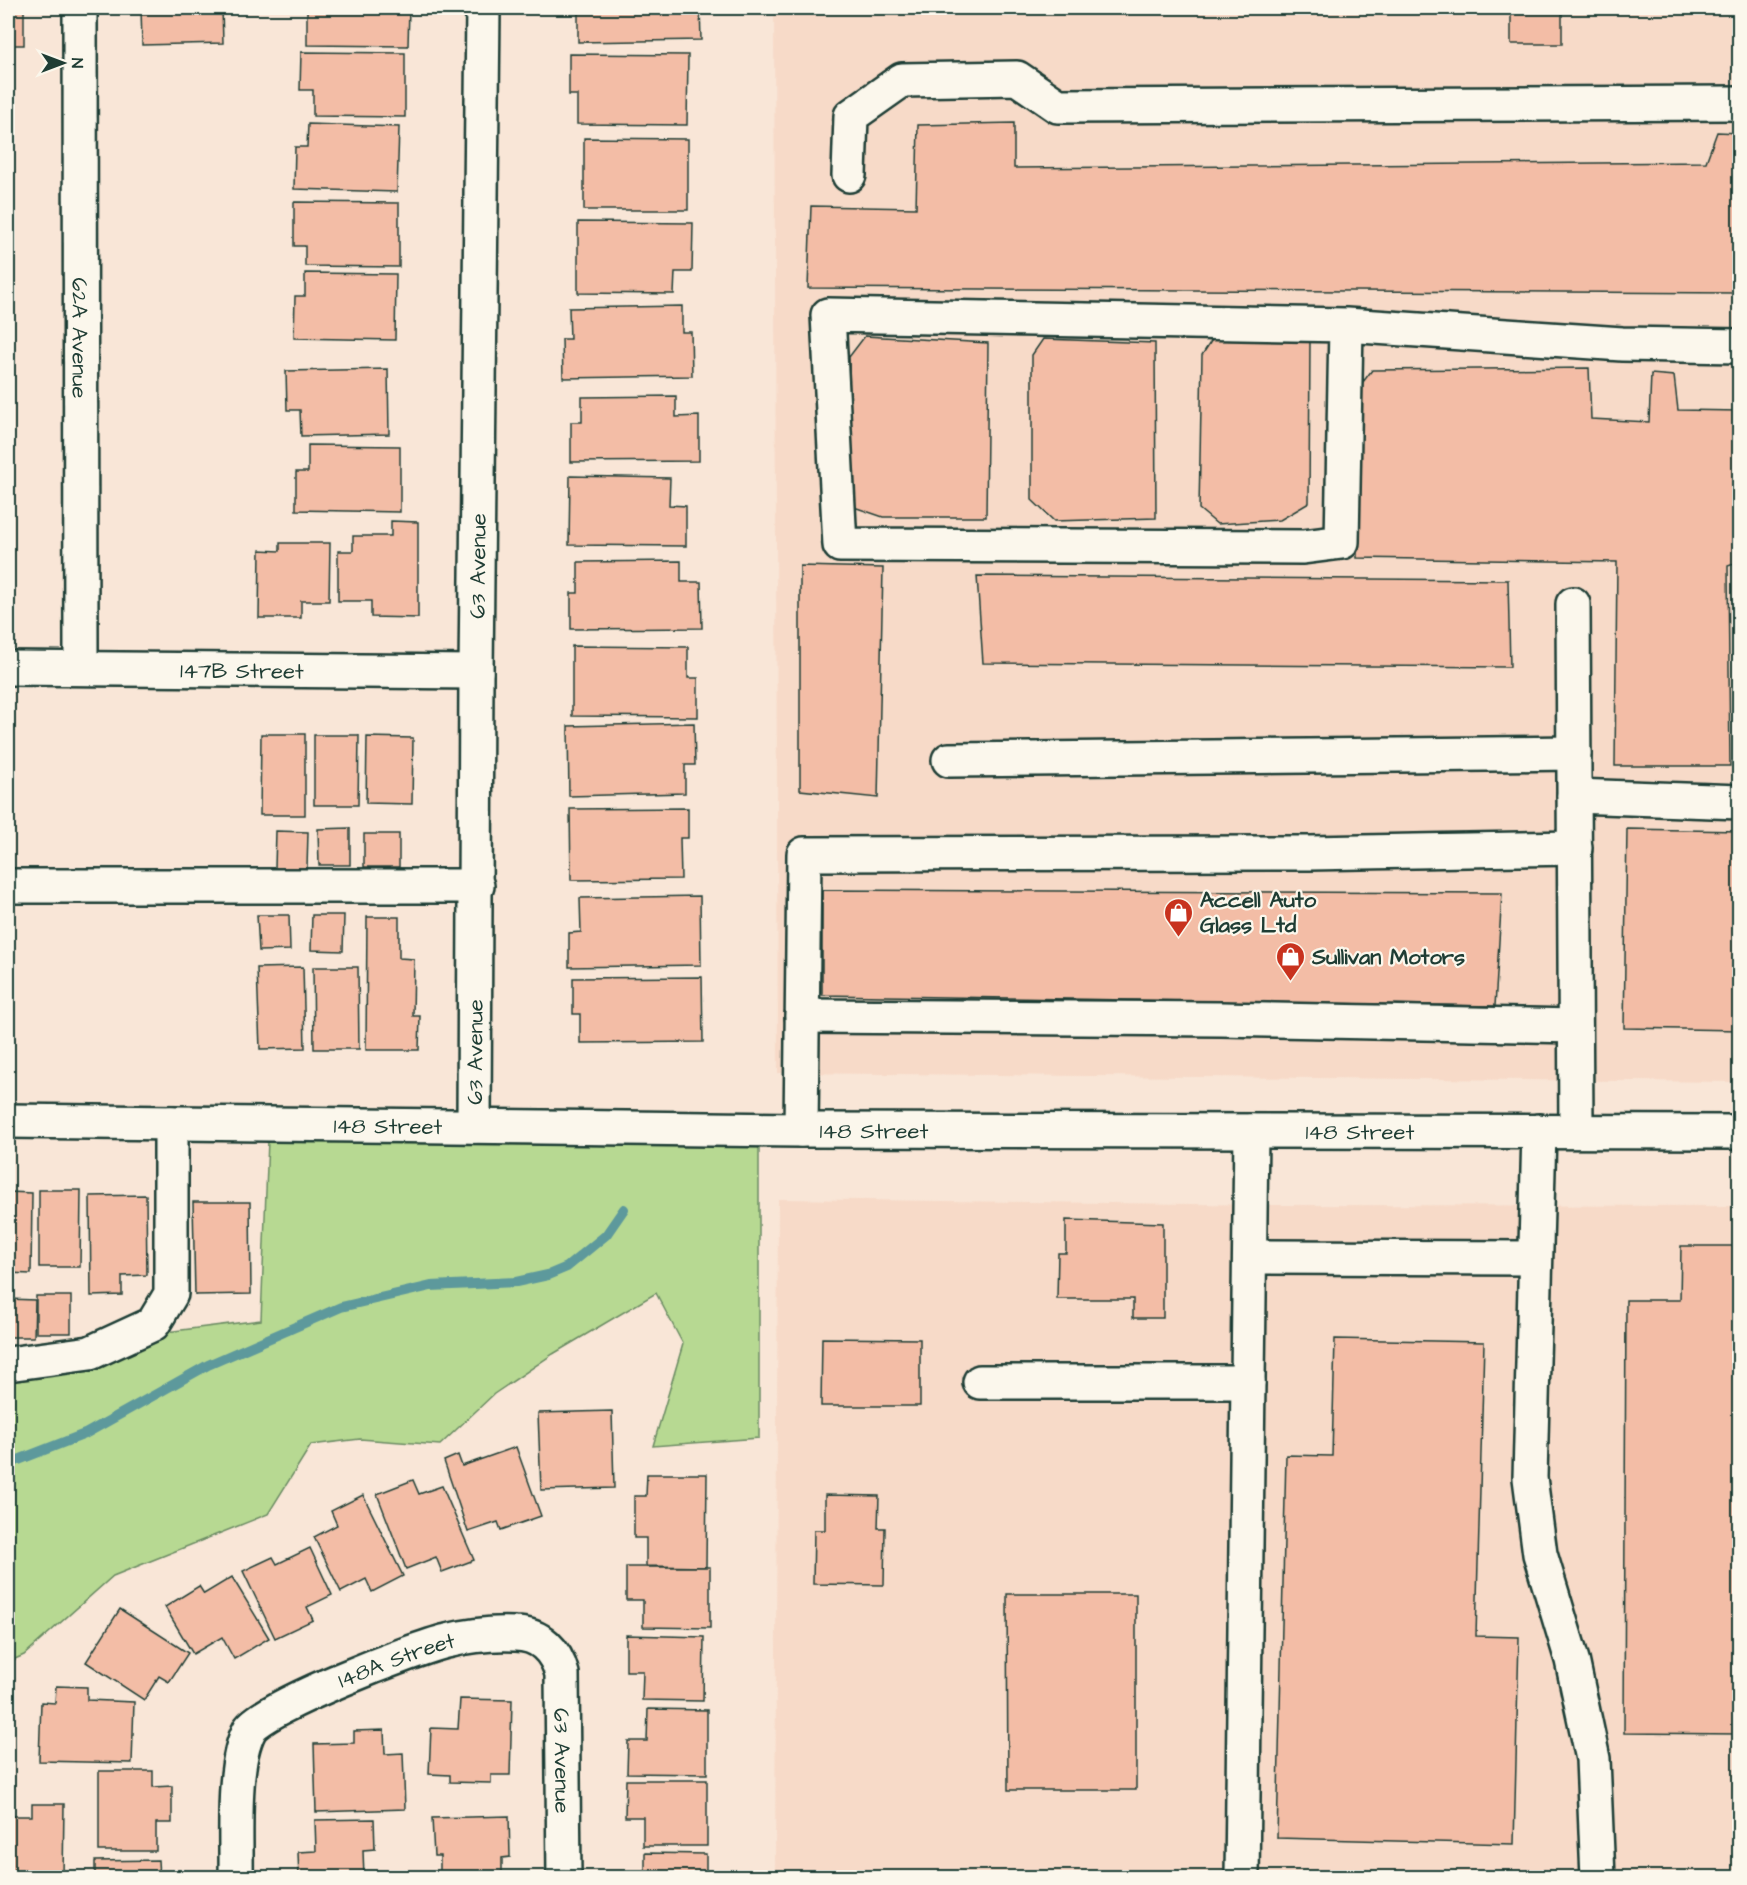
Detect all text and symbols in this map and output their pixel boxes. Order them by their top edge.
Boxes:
north arrow [33,33,93,93]
text: N [66,58,88,68]
street label: 62A Avenue [63,278,95,399]
street label: 63 Avenue [463,513,495,619]
street label: 147B Street [180,655,304,688]
place label: Accell Auto Glass Ltd [1200,885,1317,941]
shop icon: Accell Auto Glass Ltd [1163,896,1195,938]
shop icon: Sullivan Motors [1275,940,1307,982]
place label: Sullivan Motors [1311,942,1465,973]
street label: 63 Avenue [460,999,492,1105]
street label: 148 Street [333,1111,443,1143]
street label: 148 Street [820,1116,928,1147]
street label: 148 Street [1306,1117,1414,1148]
street label: 148A Street [333,1626,458,1696]
street label: 63 Avenue [545,1708,577,1814]

